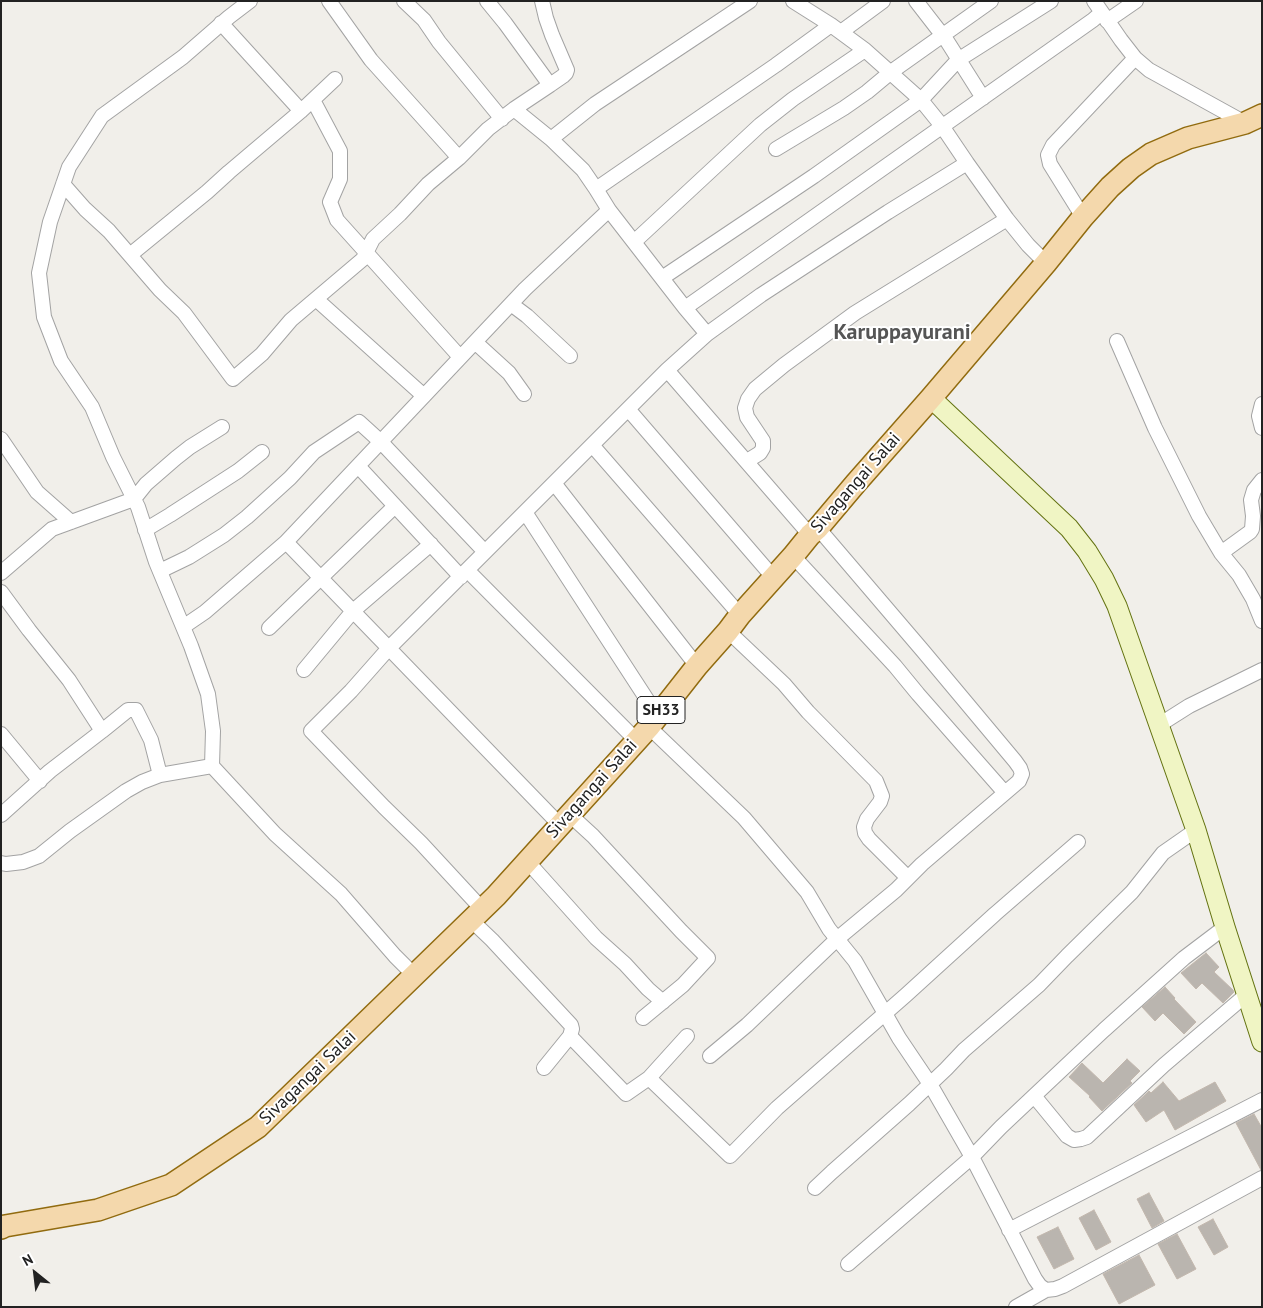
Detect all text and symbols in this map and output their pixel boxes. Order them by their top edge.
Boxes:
district label: Karuppayurani [833,320,971,346]
street label: Sivagangai Salai [806,428,906,538]
road number: SH33 [637,696,685,724]
street label: Sivagangai Salai [542,735,642,843]
street label: Sivagangai Salai [255,1026,361,1130]
north arrow [10,1248,60,1298]
text: N [19,1250,36,1270]

